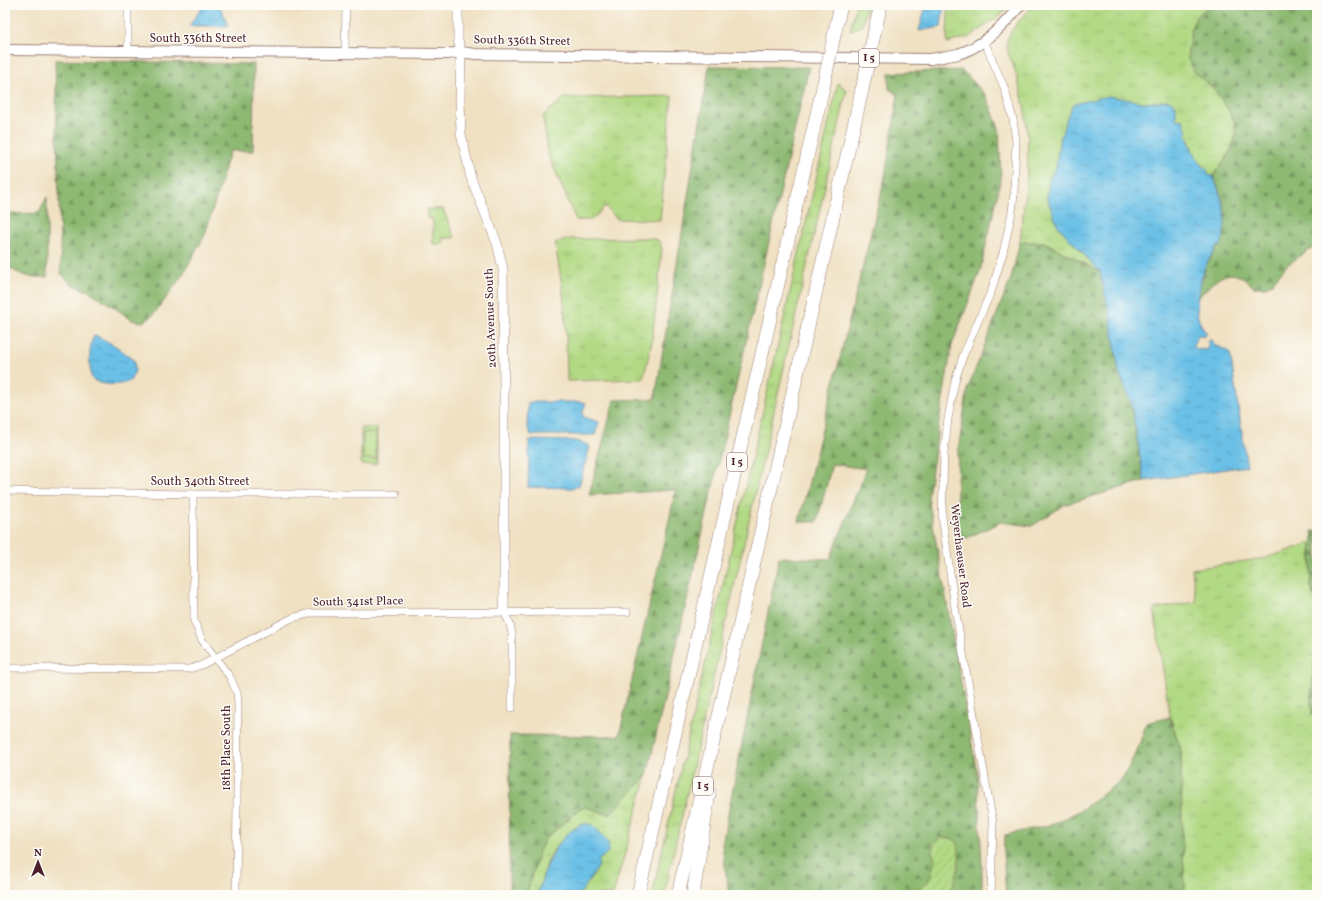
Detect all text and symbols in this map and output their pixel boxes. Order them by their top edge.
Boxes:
street label: South 336th Street [149,31,247,47]
street label: South 336th Street [473,32,571,50]
road number: I 5 [859,49,879,67]
street label: 20th Avenue South [481,268,501,368]
road number: I 5 [727,453,747,471]
street label: South 340th Street [150,474,250,490]
street label: Weyerhaeuser Road [946,503,974,609]
street label: South 341st Place [312,593,404,611]
street label: 18th Place South [219,705,235,791]
road number: I 5 [693,777,713,795]
north arrow [18,842,58,882]
text: N [34,846,42,861]

